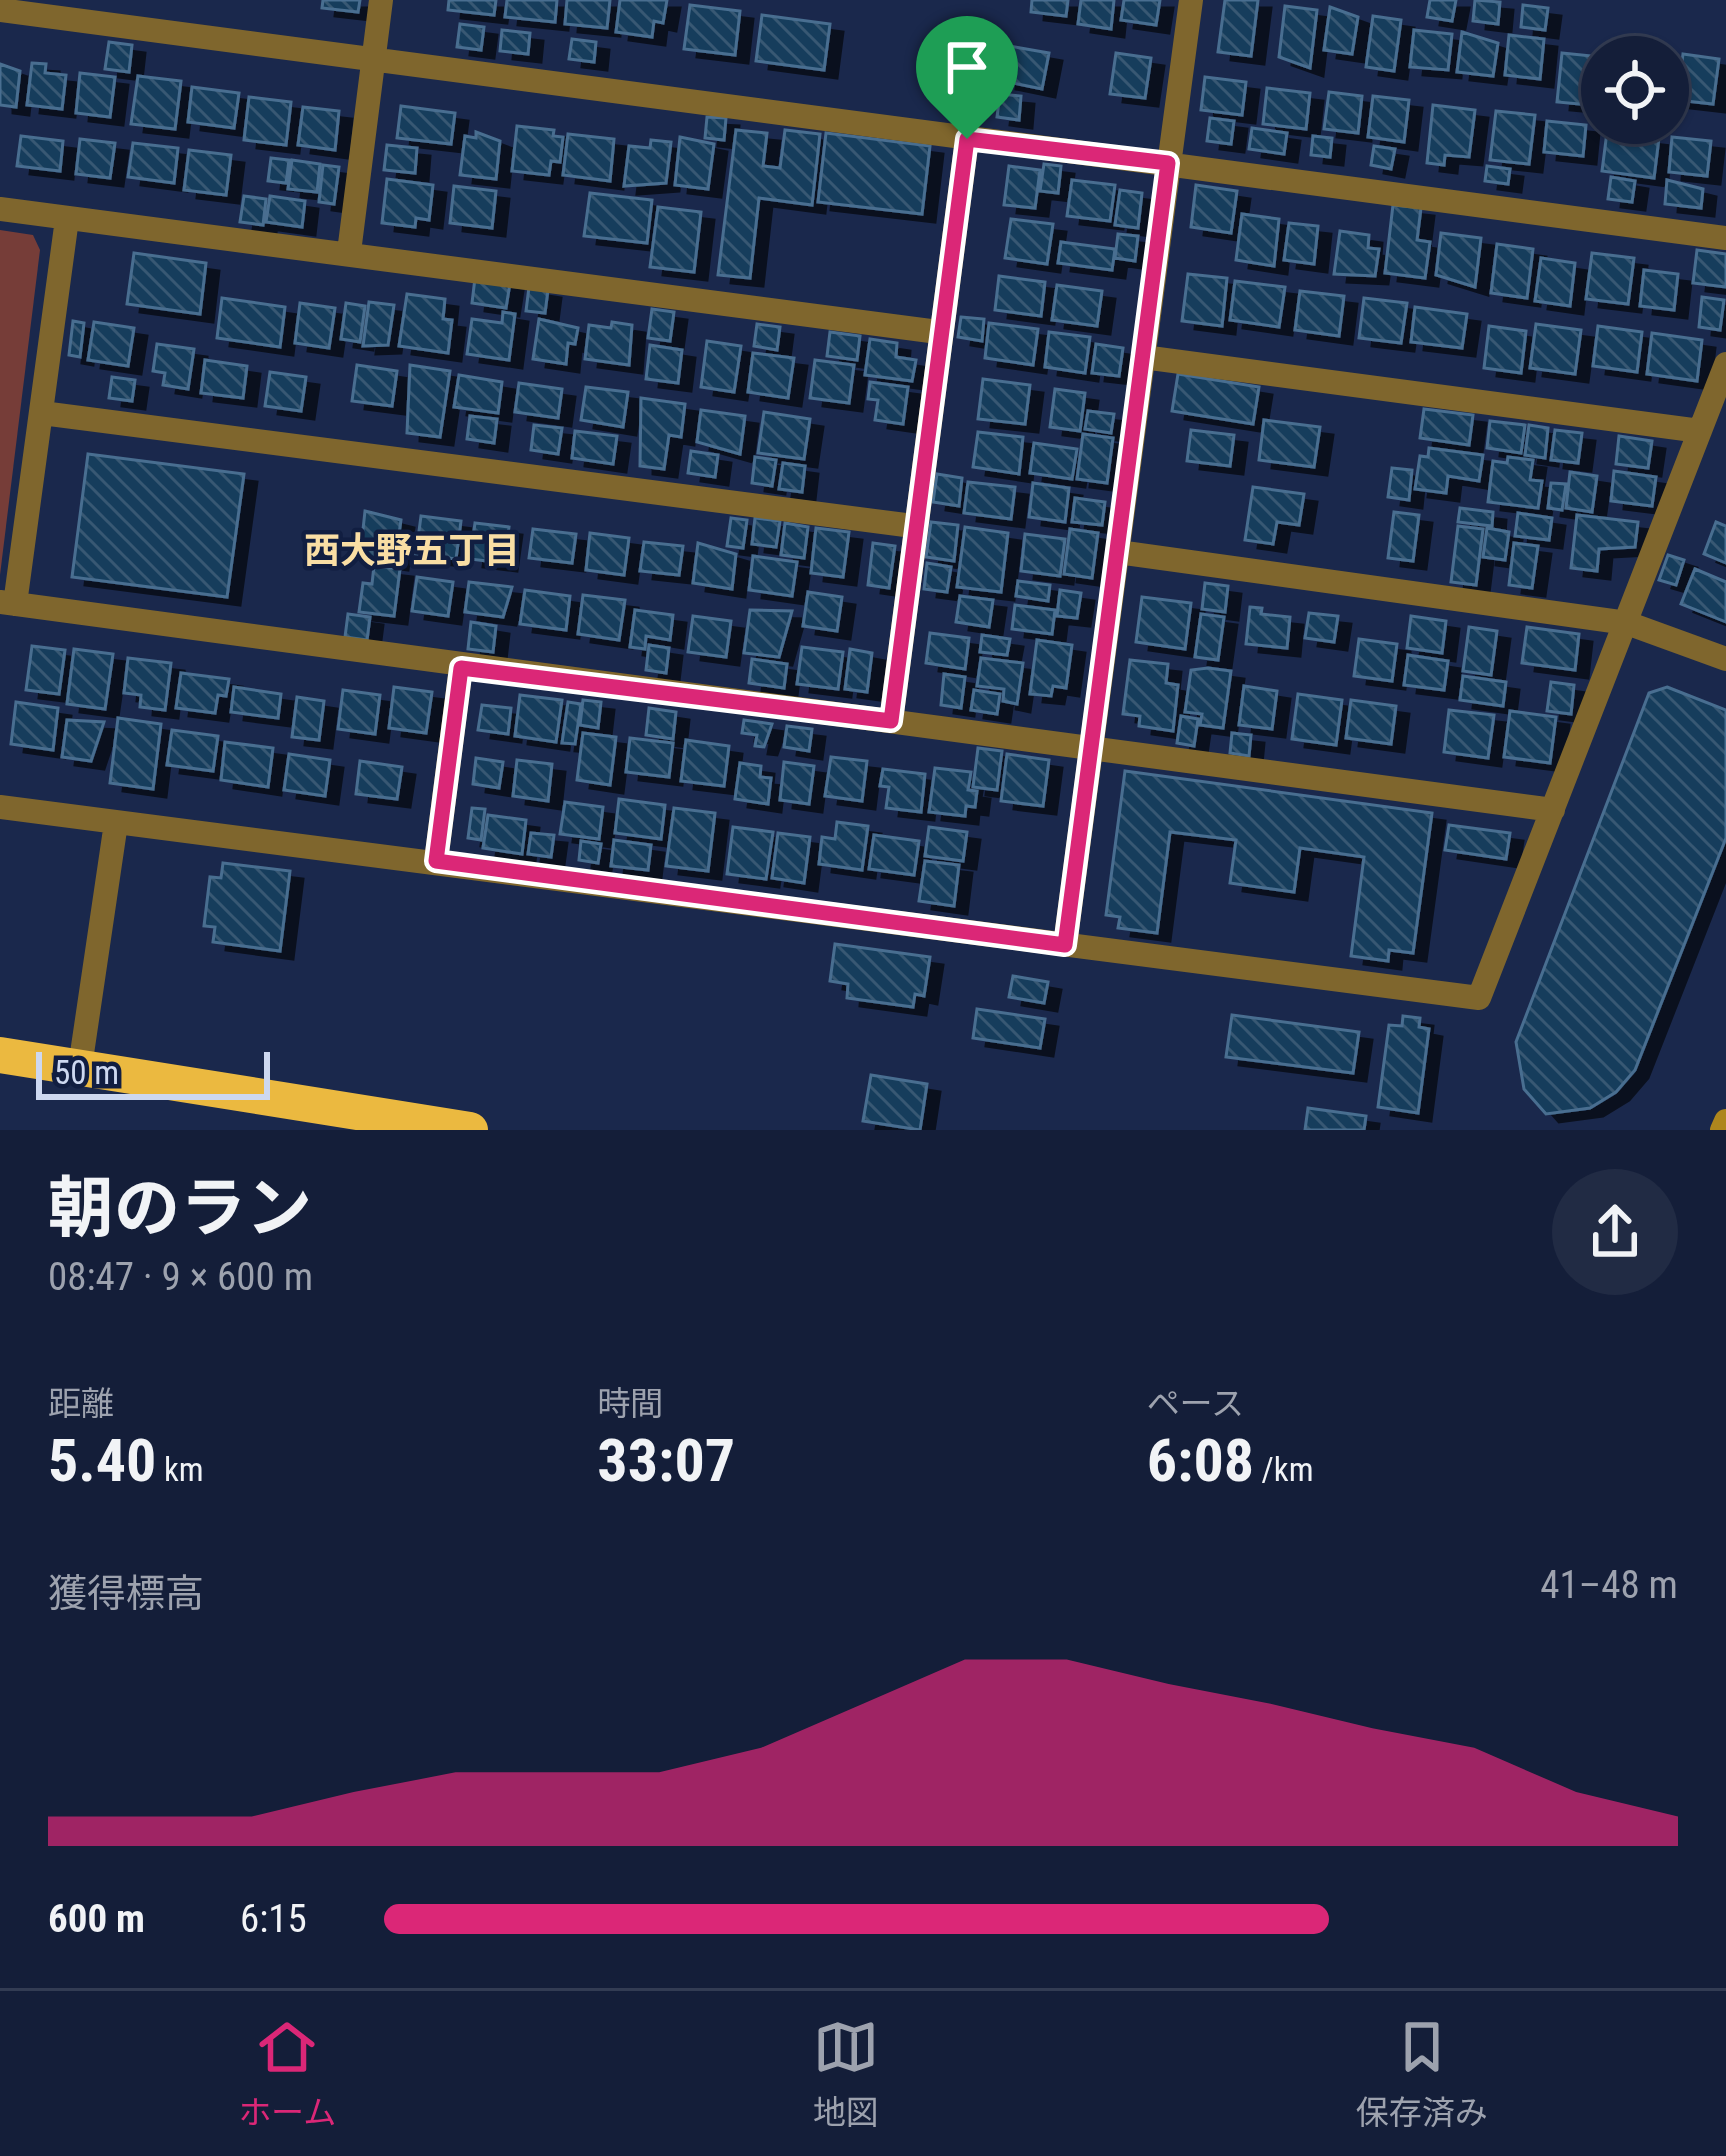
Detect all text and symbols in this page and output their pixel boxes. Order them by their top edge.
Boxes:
pin [916,16,1018,139]
icon: arrive [934,34,1000,100]
map controls [1581,36,1689,144]
button: locate [1581,36,1689,144]
district label: 西大野五丁目 [304,530,520,572]
scale bar [36,1046,270,1099]
text: 50 m [54,1053,119,1092]
button: share [1552,1169,1678,1295]
text: 朝のラン [48,1170,312,1247]
text: 08:47 · 9 × 600 m [48,1254,313,1300]
text: 距離 [48,1384,114,1423]
text: 時間 [597,1384,663,1423]
text: ペース [1147,1384,1244,1423]
text: 5.40 [48,1425,156,1496]
text: 33:07 [597,1425,735,1496]
text: 6:08 [1147,1425,1254,1496]
text: km [156,1450,204,1489]
text: /km [1254,1450,1314,1489]
text: 41–48 m [1540,1562,1678,1608]
text: 獲得標高 [48,1571,204,1617]
text: 600 m [48,1896,145,1942]
text: 6:15 [240,1896,307,1942]
tab: ホーム [238,2014,336,2134]
tab: 地図 [813,2014,879,2134]
tab: 保存済み [1356,2014,1488,2134]

